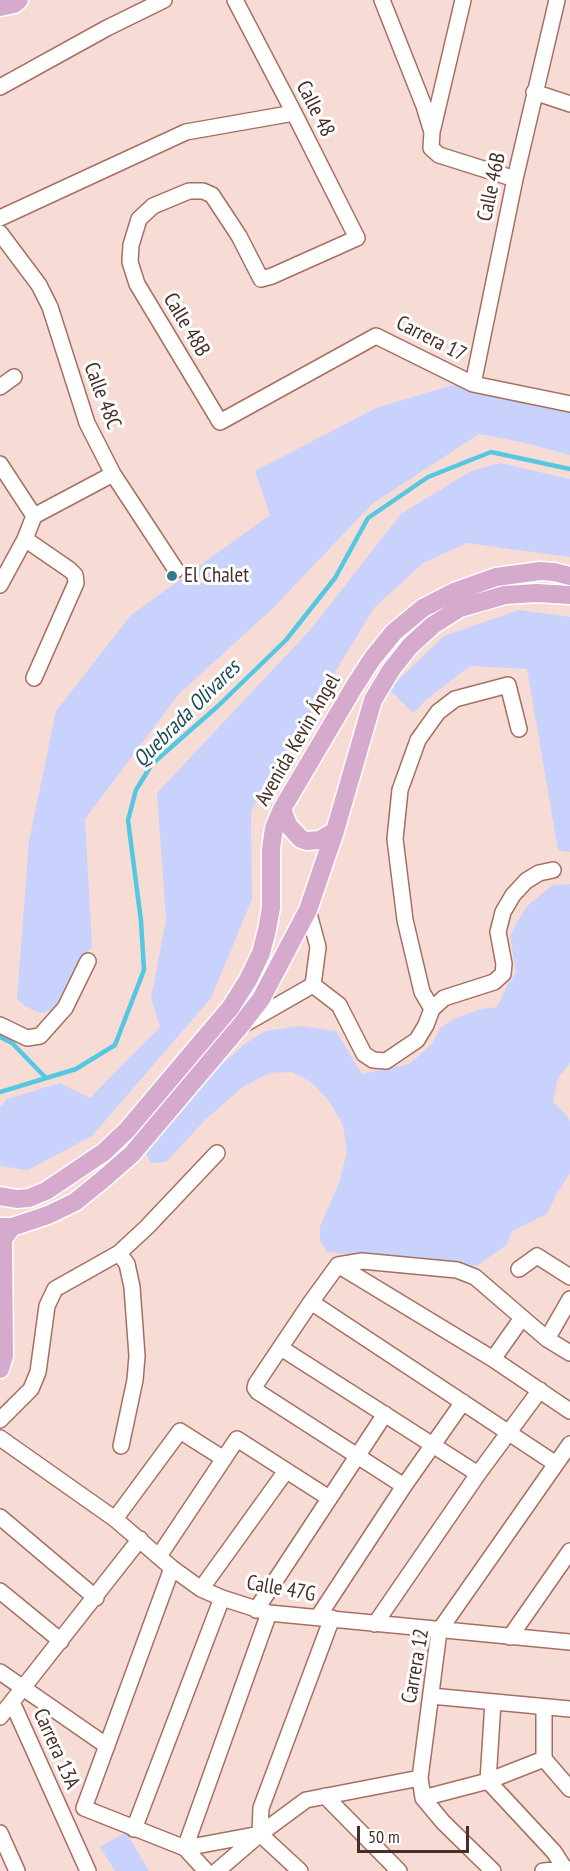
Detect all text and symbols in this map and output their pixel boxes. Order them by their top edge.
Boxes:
street label: Calle 48 [290,77,340,141]
street label: Calle 46B [472,150,512,224]
street label: Calle 48B [157,289,215,361]
street label: Carrera 17 [392,311,470,367]
street label: Calle 48C [78,359,126,433]
place label: El Chalet [184,563,249,589]
marker: El Chalet [165,569,179,583]
water label: Quebrada Olivares [128,655,246,773]
street label: Avenida Kevin Ángel [250,670,346,810]
street label: Calle 47G [244,1571,318,1607]
street label: Carrera 12 [397,1627,435,1705]
street label: Carrera 13A [27,1705,85,1793]
scale bar [360,1814,472,1852]
text: 50 m [368,1825,400,1848]

